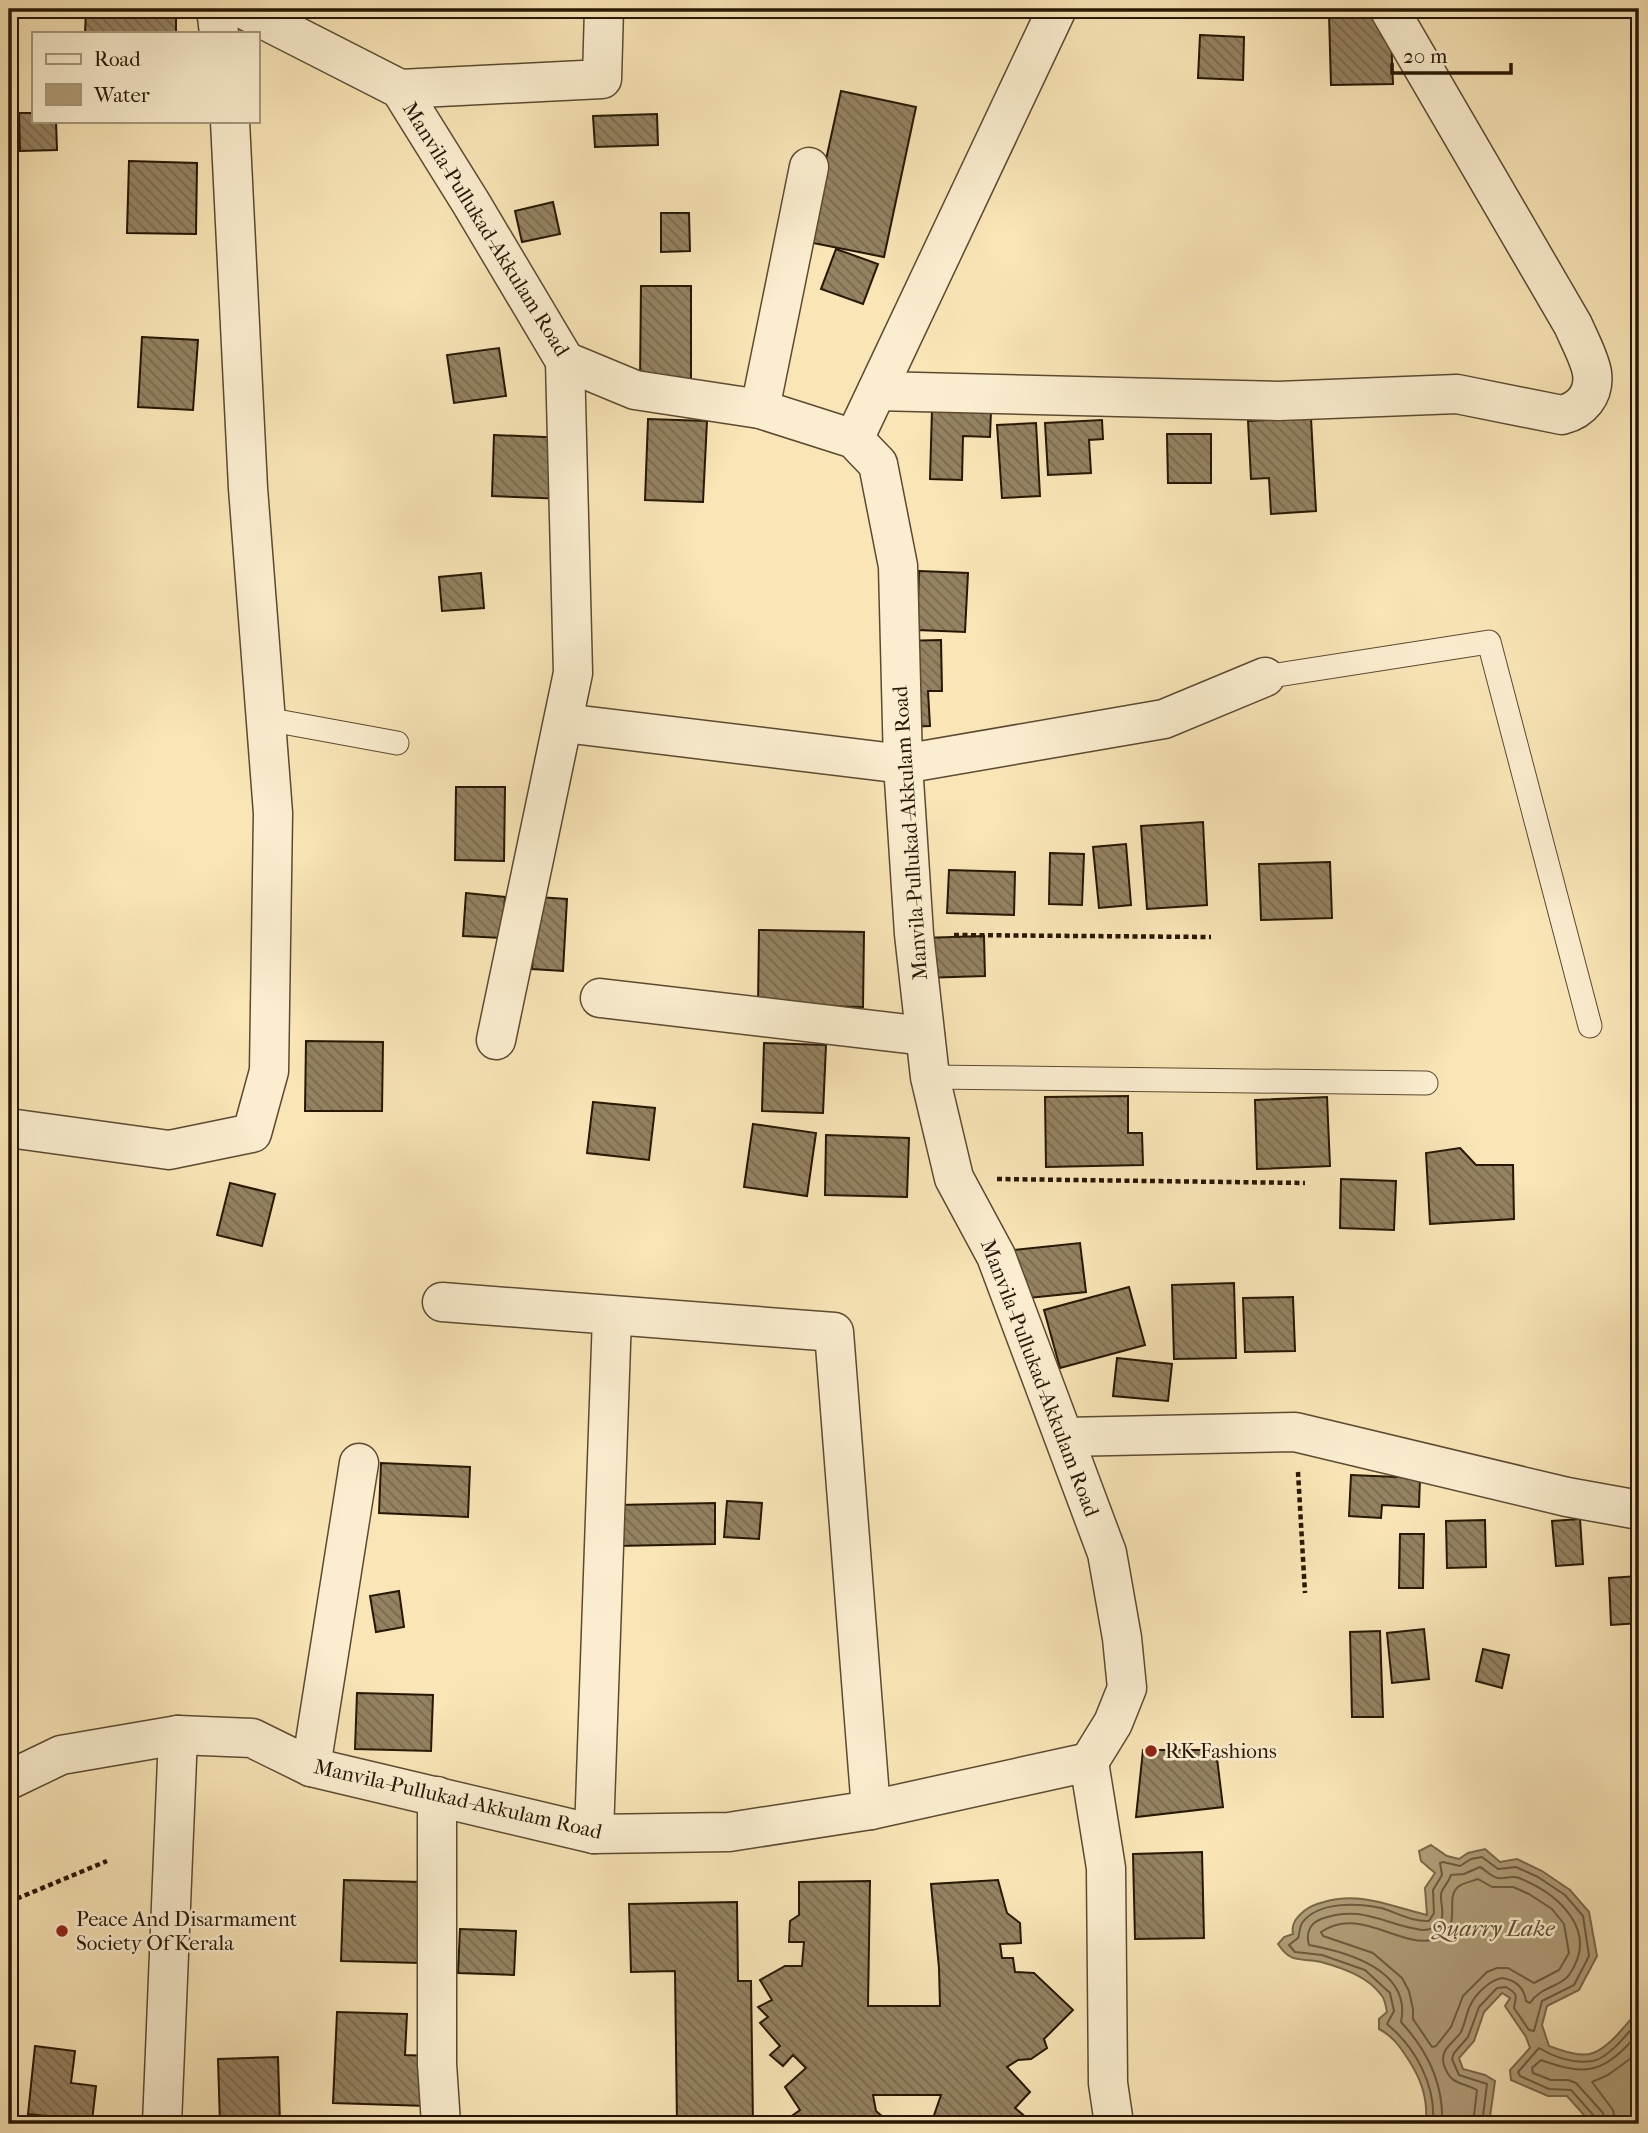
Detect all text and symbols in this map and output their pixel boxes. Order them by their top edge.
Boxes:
legend [32,32,259,122]
scale bar [1392,32,1512,76]
text: 20 m [1403,44,1448,68]
text: Road [94,47,141,71]
text: Water [93,83,150,107]
street label: Manvila-Pullukad-Akkulam Road [398,98,575,361]
street label: Manvila-Pullukad-Akkulam Road [888,684,932,981]
street label: Manvila-Pullukad-Akkulam Road [976,1236,1104,1521]
place label: RK Fashions [1165,1739,1277,1763]
marker: RK Fashions [1143,1743,1159,1759]
street label: Manvila-Pullukad-Akkulam Road [312,1754,605,1844]
place label: Peace And Disarmament Society Of Kerala [76,1907,298,1955]
water label: Quarry Lake [1431,1915,1555,1942]
marker: Peace And Disarmament Society Of Kerala [54,1923,70,1939]

